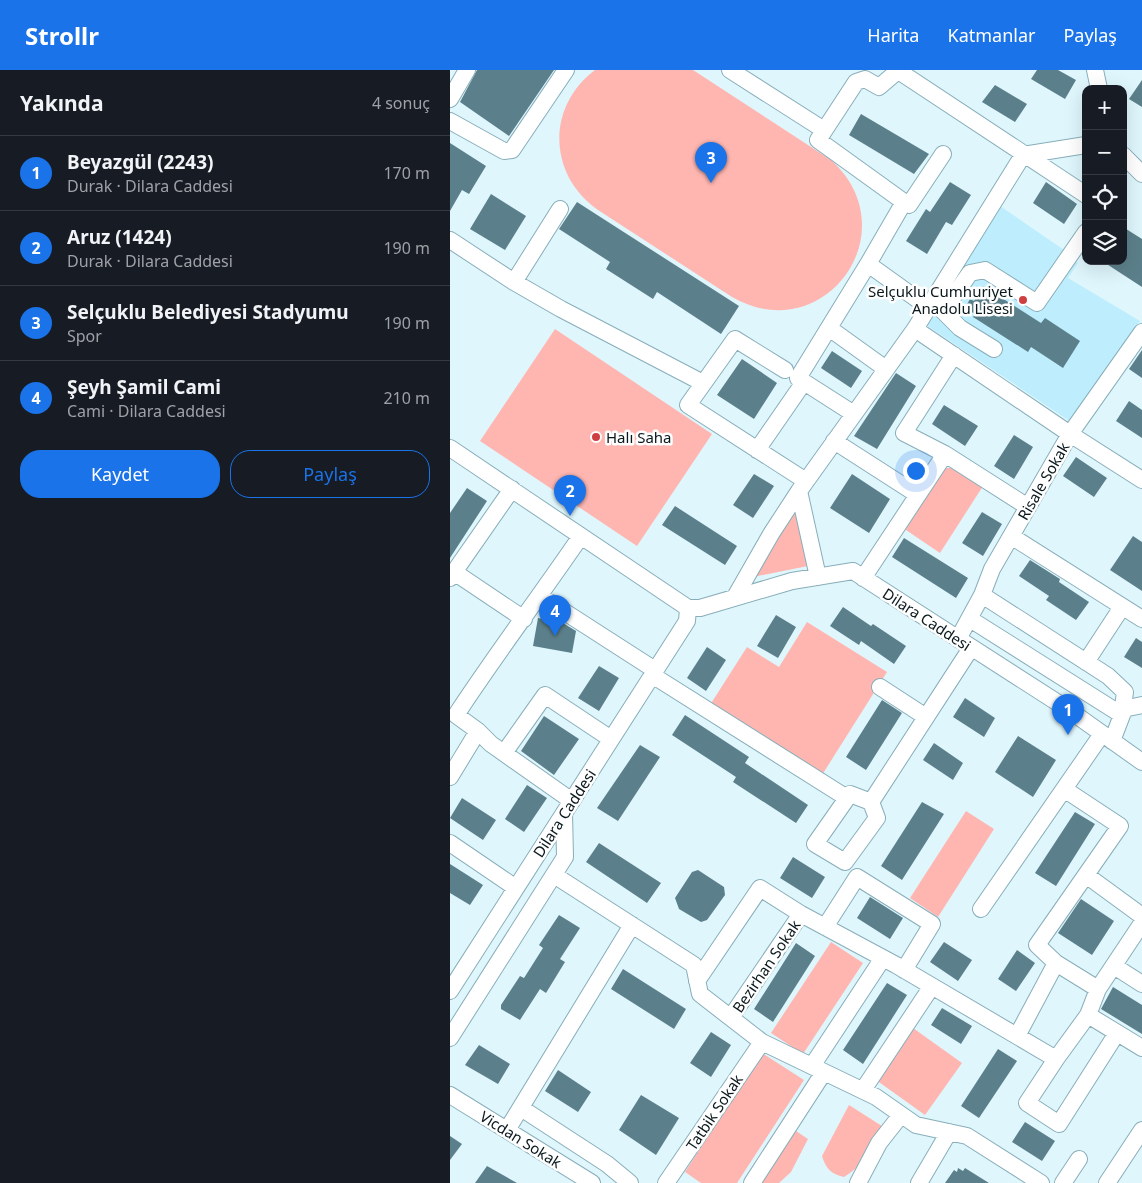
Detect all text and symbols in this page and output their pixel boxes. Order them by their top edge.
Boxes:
text: Strollr [25,19,99,52]
text: Harita [867,23,919,47]
text: Katmanlar [947,23,1035,47]
text: Paylaş [1063,23,1117,47]
map controls [1082,85,1127,265]
button: + [1082,85,1127,130]
text: Yakında [20,89,103,117]
text: 4 sonuç [372,92,430,114]
button: − [1082,130,1127,175]
pin: 3 [695,142,727,183]
text: Beyazgül (2243) [67,149,214,175]
text: 1 [31,162,41,184]
text: 170 m [383,162,430,184]
text: Durak · Dilara Caddesi [67,175,233,197]
button: locate [1082,175,1127,220]
button: layers [1082,220,1127,265]
text: Aruz (1424) [67,224,172,250]
text: 2 [31,237,41,259]
text: 190 m [383,237,430,259]
text: Durak · Dilara Caddesi [67,250,233,272]
place label: Selçuklu Cumhuriyet Anadolu Lisesi [868,281,1014,318]
marker: Selçuklu Cumhuriyet Anadolu Lisesi [1017,294,1029,306]
text: Selçuklu Belediyesi Stadyumu [67,299,349,325]
text: 3 [31,312,41,334]
text: 190 m [383,312,430,334]
text: Spor [67,325,102,347]
text: Şeyh Şamil Cami [67,374,221,400]
text: 4 [31,387,41,409]
text: 210 m [383,387,430,409]
text: Cami · Dilara Caddesi [67,400,226,422]
place label: Halı Saha [606,427,672,447]
marker: Halı Saha [590,431,602,443]
street label: Risale Sokak [1013,438,1073,524]
button: Kaydet [20,450,220,498]
button: Paylaş [230,450,430,498]
your location [903,458,929,484]
pin: 2 [554,475,586,516]
street label: Dilara Caddesi [879,583,975,655]
pin: 4 [539,595,571,636]
pin: 1 [1052,694,1084,735]
street label: Dilara Caddesi [528,765,600,861]
street label: Bezirhan Sokak [728,916,804,1016]
street label: Tatbik Sokak [681,1070,747,1154]
street label: Vicdan Sokak [476,1106,566,1172]

